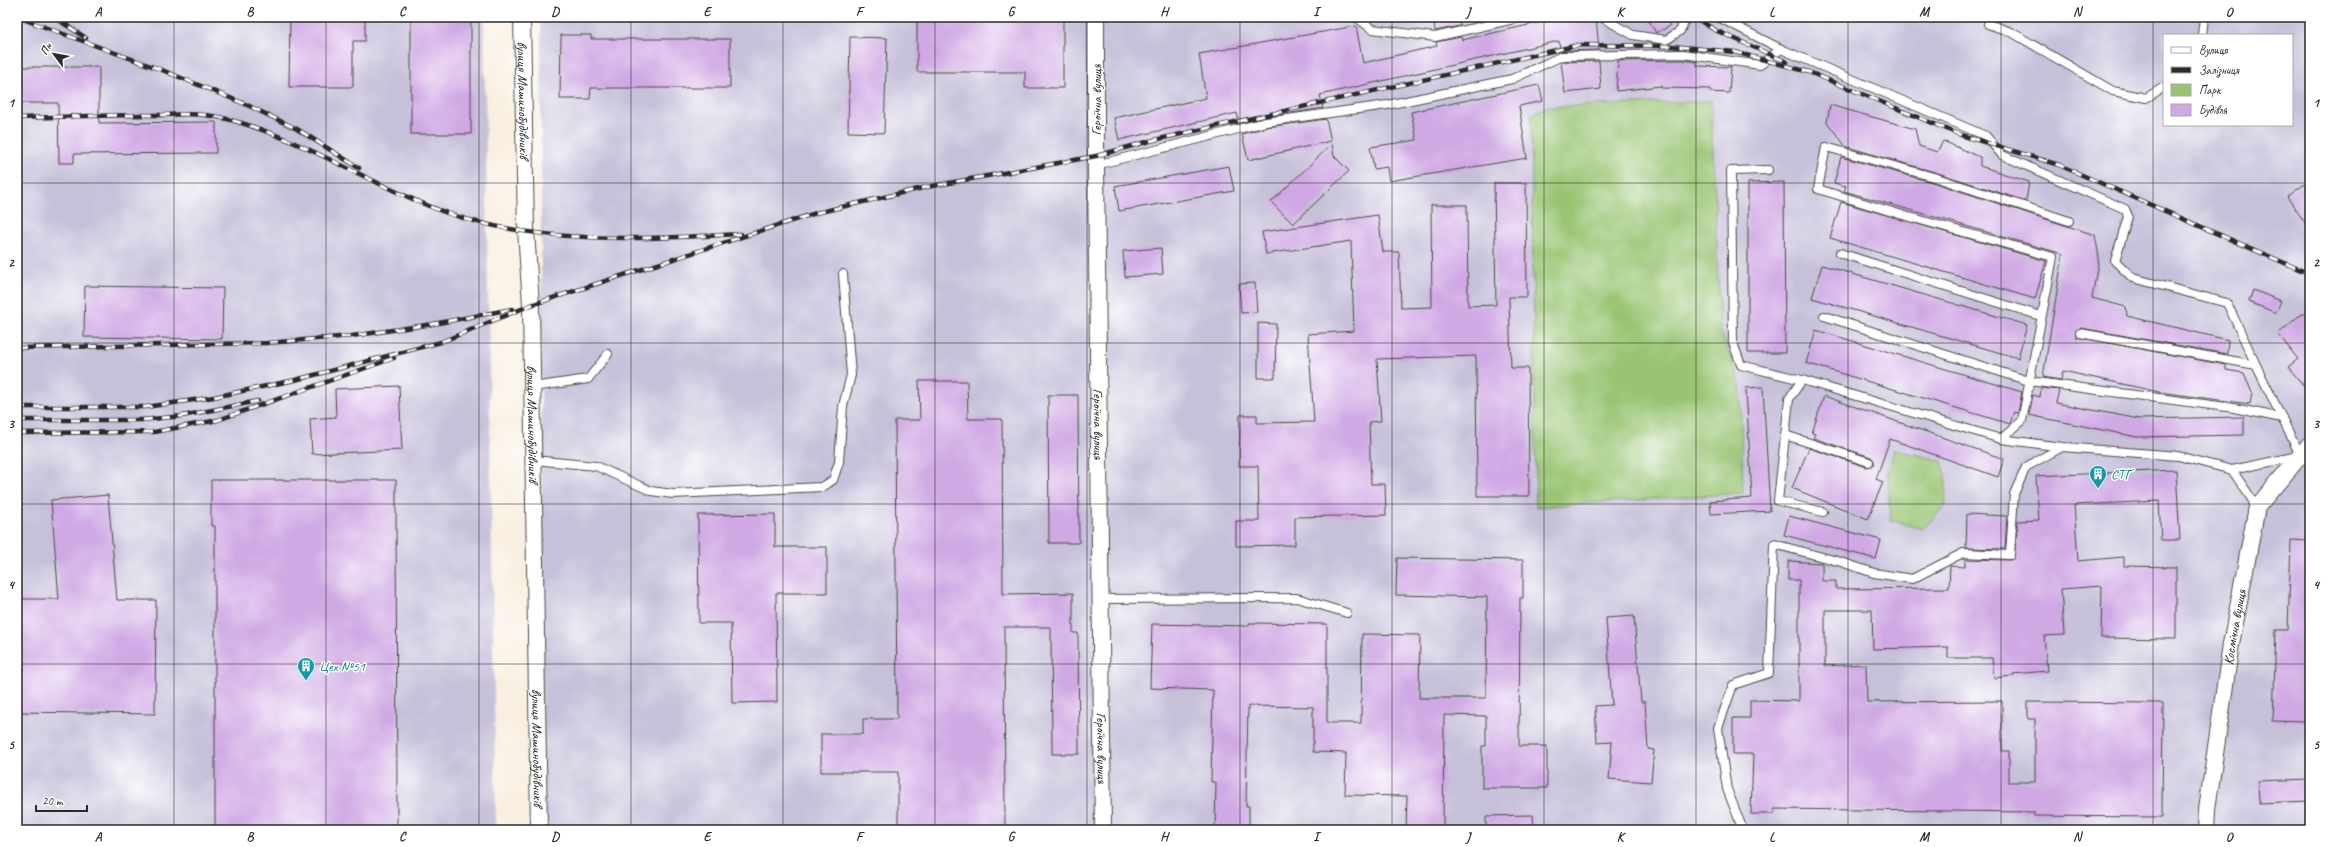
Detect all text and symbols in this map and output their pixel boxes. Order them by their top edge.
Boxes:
text: A [95,4,103,20]
text: B [247,4,255,20]
text: C [399,4,407,20]
text: D [551,4,560,20]
text: E [704,4,713,20]
text: F [856,4,865,20]
text: G [1008,4,1016,20]
text: H [1160,4,1170,20]
text: I [1313,4,1322,20]
text: J [1465,4,1472,20]
text: K [1617,4,1627,20]
text: L [1769,4,1776,20]
text: M [1919,4,1930,20]
text: N [2073,4,2084,20]
text: O [2226,4,2235,20]
north arrow [34,34,74,74]
legend [2163,34,2293,126]
text: Пн [37,39,55,57]
street label: вулиця Машинобудівників [514,41,533,163]
text: Вулиця [2199,42,2228,58]
text: Залізниця [2199,62,2240,78]
street label: Героїчна вулиця [1088,64,1105,136]
text: Парк [2199,82,2222,98]
text: 1 [8,95,16,111]
text: 1 [2313,95,2321,111]
text: Будівля [2199,102,2228,118]
text: 2 [8,255,15,271]
text: 2 [2313,255,2320,271]
street label: вулиця Машинобудівників [523,365,542,486]
street label: Героїчна вулиця [1090,388,1108,461]
text: 3 [8,416,15,432]
text: 3 [2313,416,2320,432]
building icon: СТГ [2088,464,2108,489]
place label: СТГ [2111,466,2135,483]
text: 4 [8,577,16,593]
text: 4 [2313,577,2321,593]
street label: Космічна вулиця [2220,587,2250,666]
building icon: Цех №51 [296,656,316,681]
place label: Цех №51 [319,658,366,675]
street label: вулиця Машинобудівників [528,689,547,810]
street label: Героїчна вулиця [1093,712,1111,785]
text: 5 [8,737,15,753]
text: 5 [2313,737,2320,753]
scale bar [36,787,87,813]
text: 20 m [42,793,64,809]
text: A [95,829,103,845]
text: B [247,829,255,845]
text: C [399,829,407,845]
text: D [551,829,560,845]
text: E [704,829,713,845]
text: F [856,829,865,845]
text: G [1008,829,1016,845]
text: H [1160,829,1170,845]
text: I [1313,829,1322,845]
text: J [1465,829,1472,845]
text: K [1617,829,1627,845]
text: L [1769,829,1776,845]
text: M [1919,829,1930,845]
text: N [2073,829,2084,845]
text: O [2226,829,2235,845]

